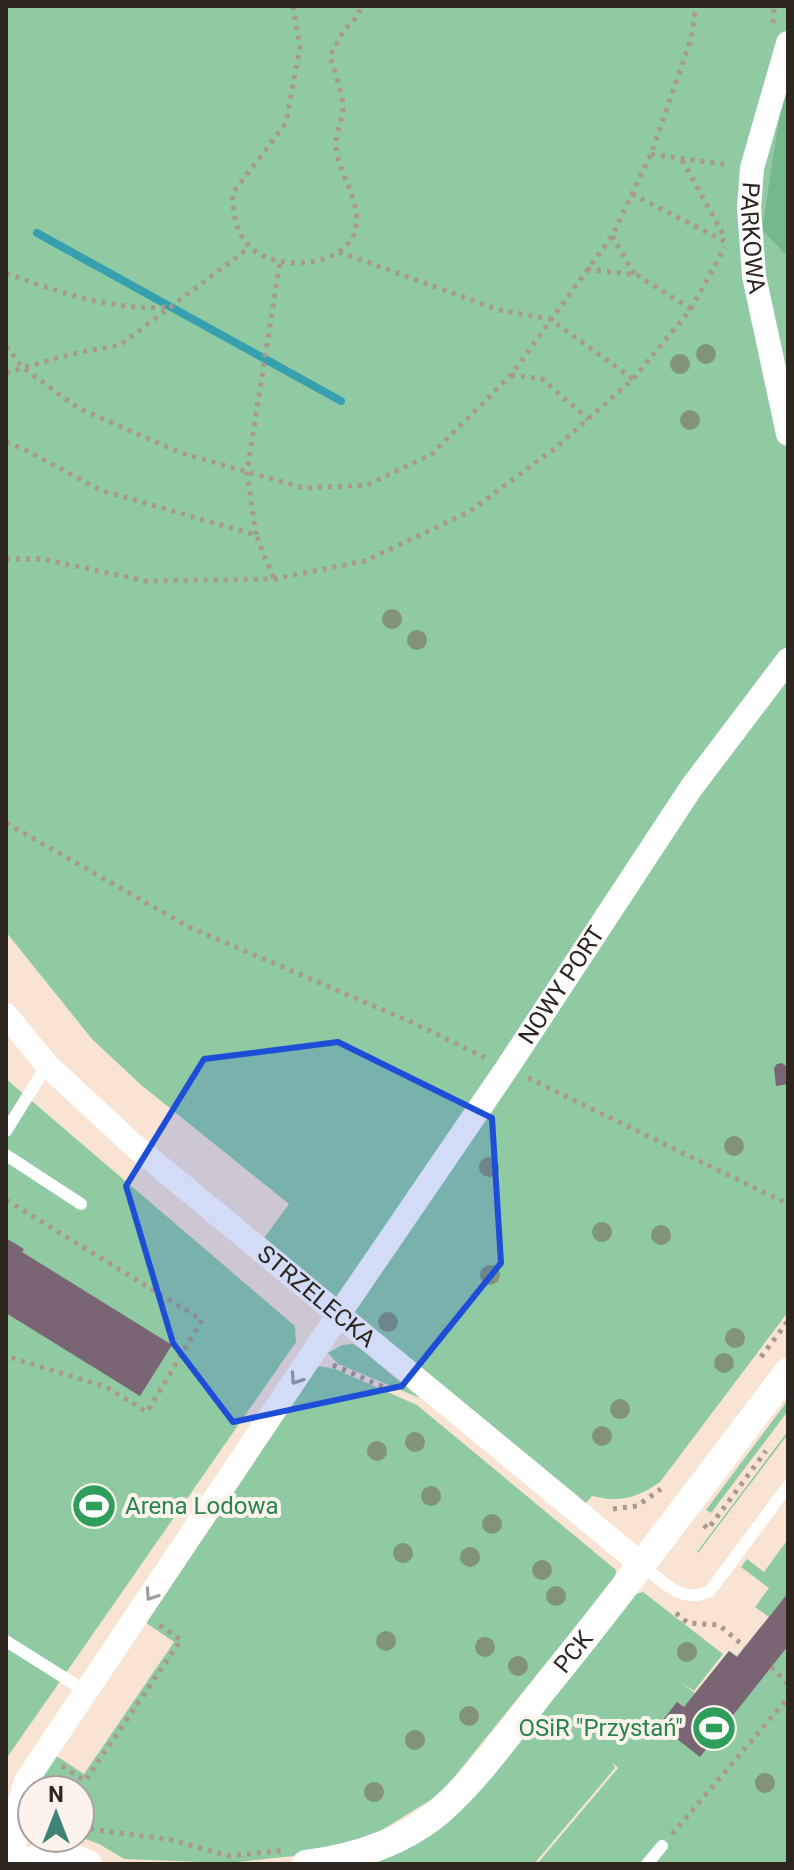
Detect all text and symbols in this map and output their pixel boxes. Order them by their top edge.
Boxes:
street label: PARKOWA [735,181,771,296]
street label: NOWY PORT [513,921,610,1049]
street label: STRZELECKA [252,1240,381,1353]
one-way arrow [290,1370,305,1385]
sports icon: Arena Lodowa [70,1482,118,1530]
place label: Arena Lodowa [125,1492,278,1520]
one-way arrow [146,1587,161,1601]
street label: PCK [548,1625,599,1679]
sports icon: OSiR "Przystań" [690,1704,738,1752]
place label: OSiR "Przystań" [518,1714,683,1742]
north arrow [16,1774,96,1854]
text: N [48,1782,64,1807]

